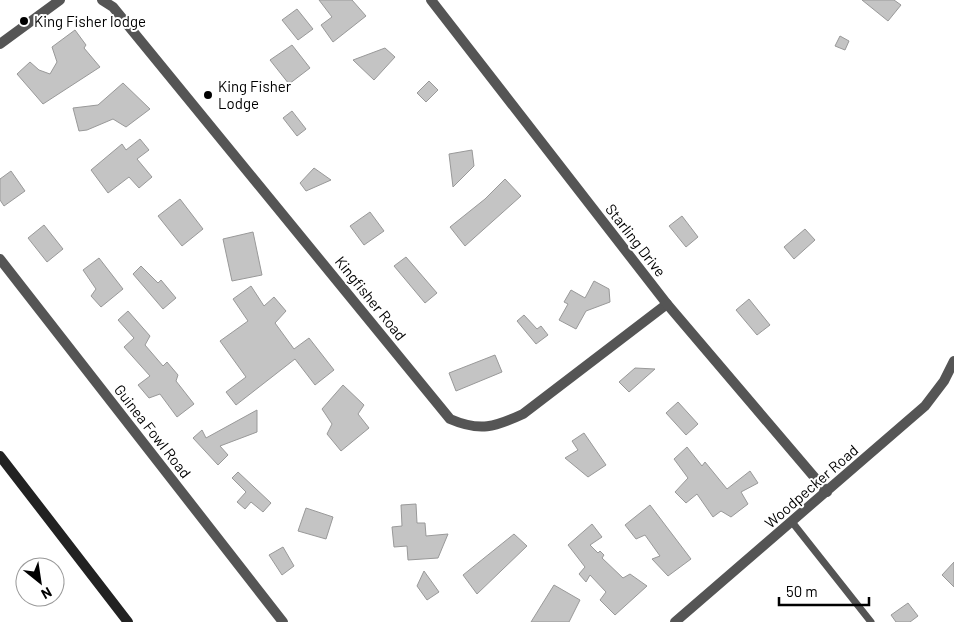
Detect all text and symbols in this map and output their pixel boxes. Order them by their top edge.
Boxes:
place label: King Fisher lodge [34,12,146,30]
marker: King Fisher lodge [18,15,30,27]
place label: King Fisher Lodge [218,77,292,112]
marker: King Fisher Lodge [202,89,214,101]
street label: Starling Drive [602,200,670,280]
street label: Kingfisher Road [332,252,410,344]
street label: Guinea Fowl Road [111,381,195,481]
street label: Woodpecker Road [761,441,861,531]
north arrow [15,557,65,607]
scale bar [779,574,869,606]
text: 50 m [786,582,818,600]
text: N [38,584,55,603]

